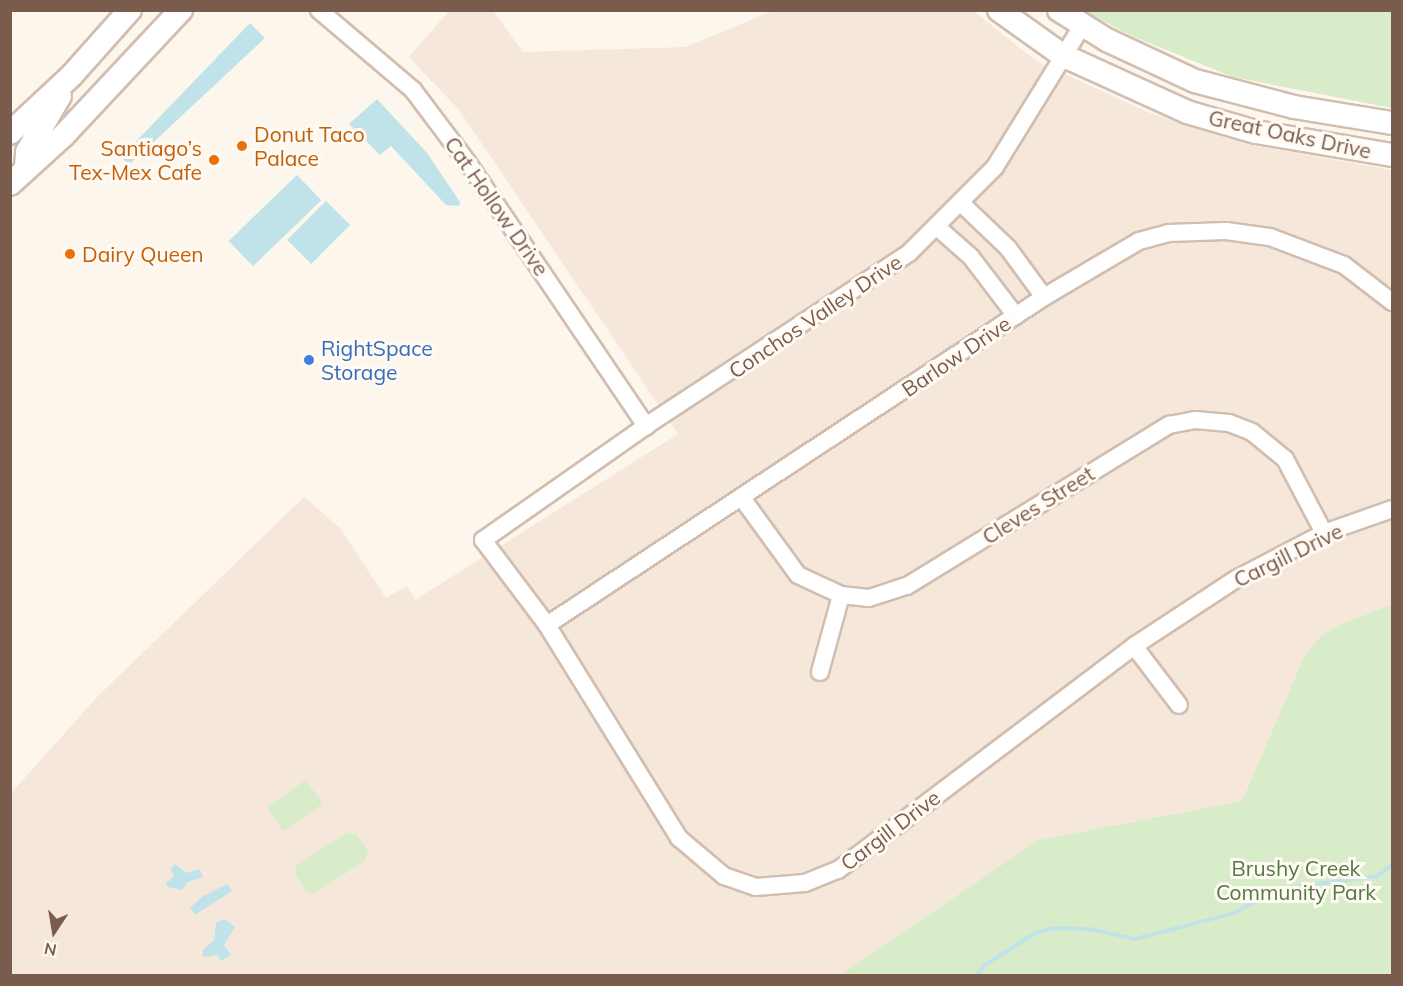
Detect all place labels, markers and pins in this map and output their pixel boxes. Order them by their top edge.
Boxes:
place label: Donut Taco Palace [254,121,365,171]
place label: Santiago’s Tex-Mex Cafe [69,135,202,185]
marker: Donut Taco Palace [235,139,249,153]
marker: Santiago’s Tex-Mex Cafe [207,153,221,167]
place label: Dairy Queen [82,241,204,267]
marker: Dairy Queen [63,247,77,261]
place label: RightSpace Storage [321,335,433,385]
marker: RightSpace Storage [302,353,316,367]

